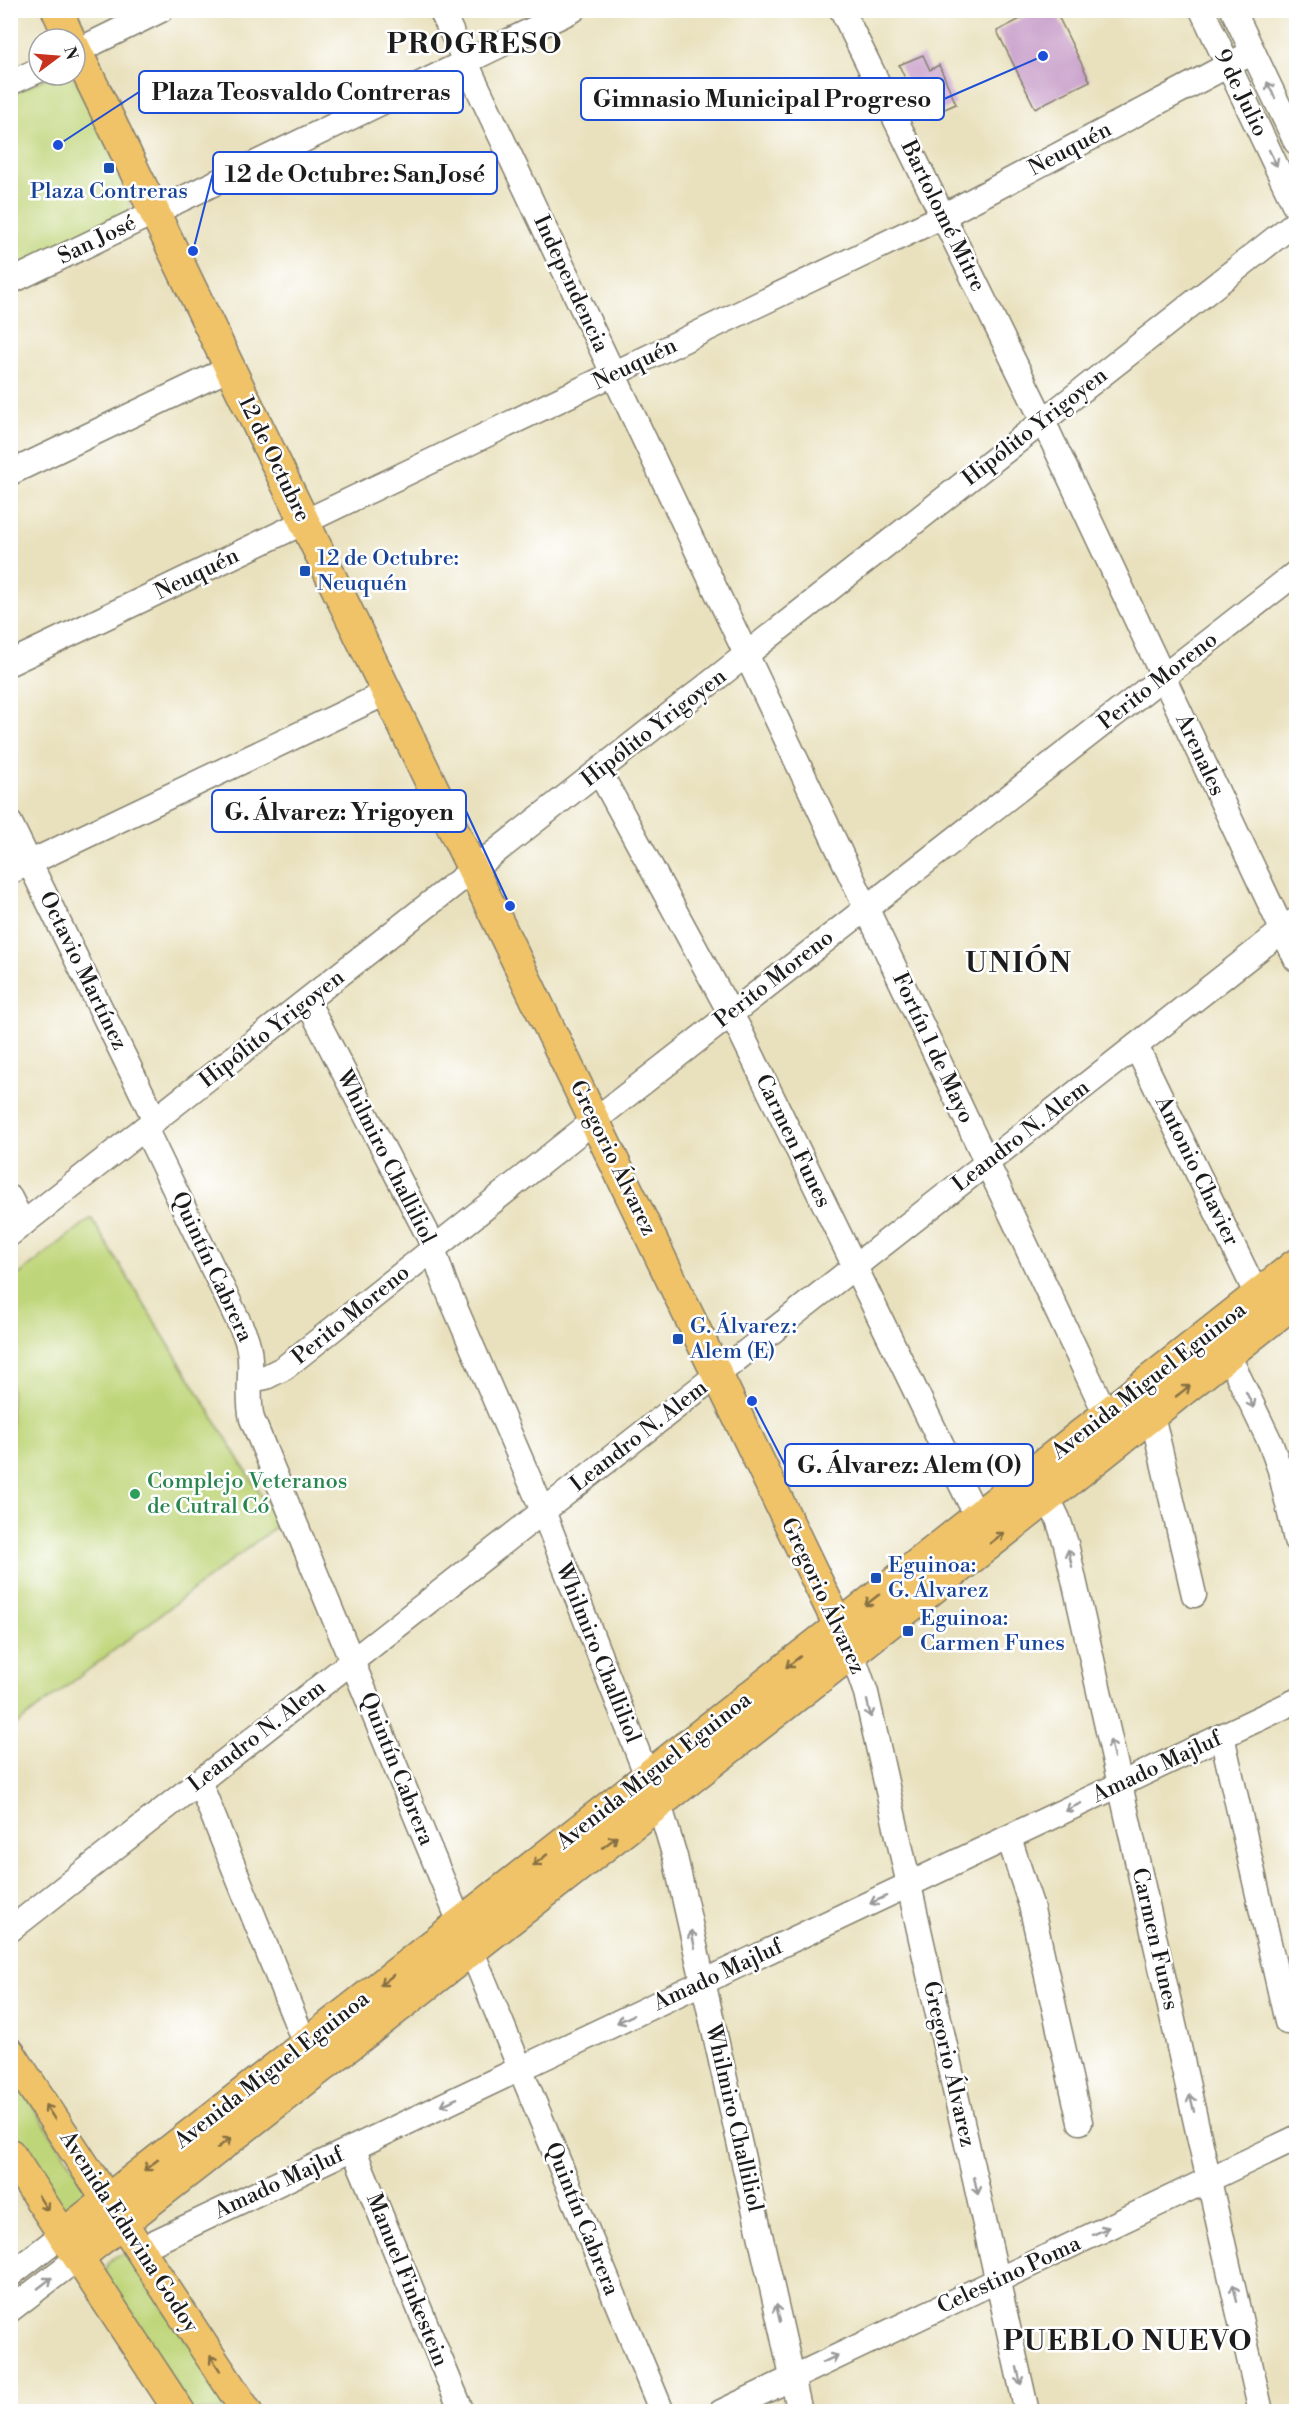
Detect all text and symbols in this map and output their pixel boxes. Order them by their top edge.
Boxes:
north arrow [27,27,87,87]
district label: PROGRESO [387,27,563,62]
text: N [59,44,82,62]
street label: 9 de Julio [1208,45,1274,141]
callout: Plaza Teosvaldo Contreras [139,71,463,113]
text: Plaza Teosvaldo Contreras [151,78,451,108]
callout: Gimnasio Municipal Progreso [581,78,944,120]
one-way arrow [1265,81,1276,99]
text: Gimnasio Municipal Progreso [593,85,931,115]
street label: Neuquén [1024,116,1116,182]
street label: Bartolomé Mitre [894,135,991,296]
one-way arrow [1267,148,1279,166]
callout: 12 de Octubre: San José [213,152,497,194]
text: 12 de Octubre: San José [225,160,485,190]
marker: Plaza Contreras [102,161,116,175]
place label: Plaza Contreras [30,178,188,205]
street label: San José [53,209,141,271]
street label: Independencia [527,211,615,358]
street label: Neuquén [589,332,681,396]
street label: Hipólito Yrigoyen [957,362,1113,492]
street label: 12 de Octubre [232,392,316,526]
street label: Neuquén [151,542,243,606]
place label: 12 de Octubre: Neuquén [317,545,459,597]
marker: 12 de Octubre: Neuquén [298,564,312,578]
street label: Perito Moreno [1093,626,1223,736]
street label: Hipólito Yrigoyen [576,663,732,793]
street label: Arenales [1169,709,1231,800]
callout: G. Álvarez: Yrigoyen [212,790,466,832]
text: G. Álvarez: Yrigoyen [224,796,454,828]
street label: Octavio Martínez [33,887,133,1055]
street label: Perito Moreno [709,924,839,1034]
district label: UNIÓN [965,944,1073,981]
street label: Hipólito Yrigoyen [194,964,350,1094]
street label: Fortín 1 de Mayo [886,968,980,1128]
street label: Whilmiro Challiliol [330,1065,442,1249]
street label: Carmen Funes [749,1070,837,1212]
street label: Leandro N. Alem [947,1074,1095,1198]
street label: Gregorio Álvarez [564,1076,663,1240]
street label: Antonio Chavier [1149,1091,1245,1250]
street label: Quintín Cabrera [165,1188,259,1347]
street label: Perito Moreno [287,1259,415,1371]
street label: Avenida Miguel Eguinoa [1045,1296,1253,1466]
place label: G. Álvarez: Alem (E) [689,1312,797,1365]
marker: G. Álvarez: Alem (E) [671,1332,685,1346]
street label: Leandro N. Alem [565,1374,713,1498]
one-way arrow [1175,1385,1191,1398]
one-way arrow [1245,1390,1257,1408]
callout: G. Álvarez: Alem (O) [785,1444,1033,1486]
text: G. Álvarez: Alem (O) [797,1449,1021,1481]
place label: Complejo Veteranos de Cutral Có [147,1468,348,1520]
marker: Complejo Veteranos de Cutral Có [128,1487,142,1501]
street label: Gregorio Álvarez [775,1513,872,1678]
one-way arrow [989,1532,1005,1545]
one-way arrow [1063,1549,1075,1568]
place label: Eguinoa: G. Álvarez [888,1552,989,1604]
street label: Whilmiro Challiliol [549,1558,647,1747]
marker: Eguinoa: G. Álvarez [869,1571,883,1585]
one-way arrow [864,1594,880,1607]
place label: Eguinoa: Carmen Funes [920,1605,1065,1657]
marker: Eguinoa: Carmen Funes [901,1624,915,1638]
one-way arrow [786,1655,802,1668]
street label: Leandro N. Alem [183,1674,331,1798]
street label: Avenida Miguel Eguinoa [550,1686,758,1856]
street label: Quintín Cabrera [354,1689,440,1850]
one-way arrow [864,1699,876,1718]
street label: Amado Majluf [1087,1725,1227,1809]
one-way arrow [1106,1739,1118,1758]
one-way arrow [1064,1802,1082,1814]
one-way arrow [601,1836,617,1849]
one-way arrow [533,1853,549,1866]
street label: Carmen Funes [1126,1865,1184,2013]
one-way arrow [869,1894,887,1906]
one-way arrow [687,1930,698,1949]
street label: Amado Majluf [648,1933,788,2017]
one-way arrow [379,1973,395,1986]
street label: Gregorio Álvarez [917,1978,982,2150]
street label: Avenida Miguel Eguinoa [168,1985,376,2155]
one-way arrow [617,2014,635,2025]
street label: Whilmiro Challiliol [699,2021,769,2215]
one-way arrow [1186,2093,1197,2113]
one-way arrow [441,2097,459,2109]
one-way arrow [43,2104,56,2121]
street label: Avenida Eduvina Godoy [53,2125,205,2338]
one-way arrow [216,2137,232,2150]
street label: Quintín Cabrera [539,2139,625,2300]
street label: Amado Majluf [209,2141,349,2225]
one-way arrow [143,2159,159,2172]
one-way arrow [971,2176,983,2195]
street label: Manuel Finkestein [360,2190,454,2370]
one-way arrow [37,2194,49,2210]
one-way arrow [1092,2224,1110,2236]
street label: Celestino Poma [933,2230,1086,2320]
one-way arrow [36,2277,52,2290]
one-way arrow [1229,2284,1240,2303]
one-way arrow [772,2304,783,2324]
district label: PUEBLO NUEVO [1003,2324,1253,2359]
one-way arrow [821,2353,839,2365]
one-way arrow [209,2355,221,2371]
one-way arrow [1014,2366,1025,2385]

